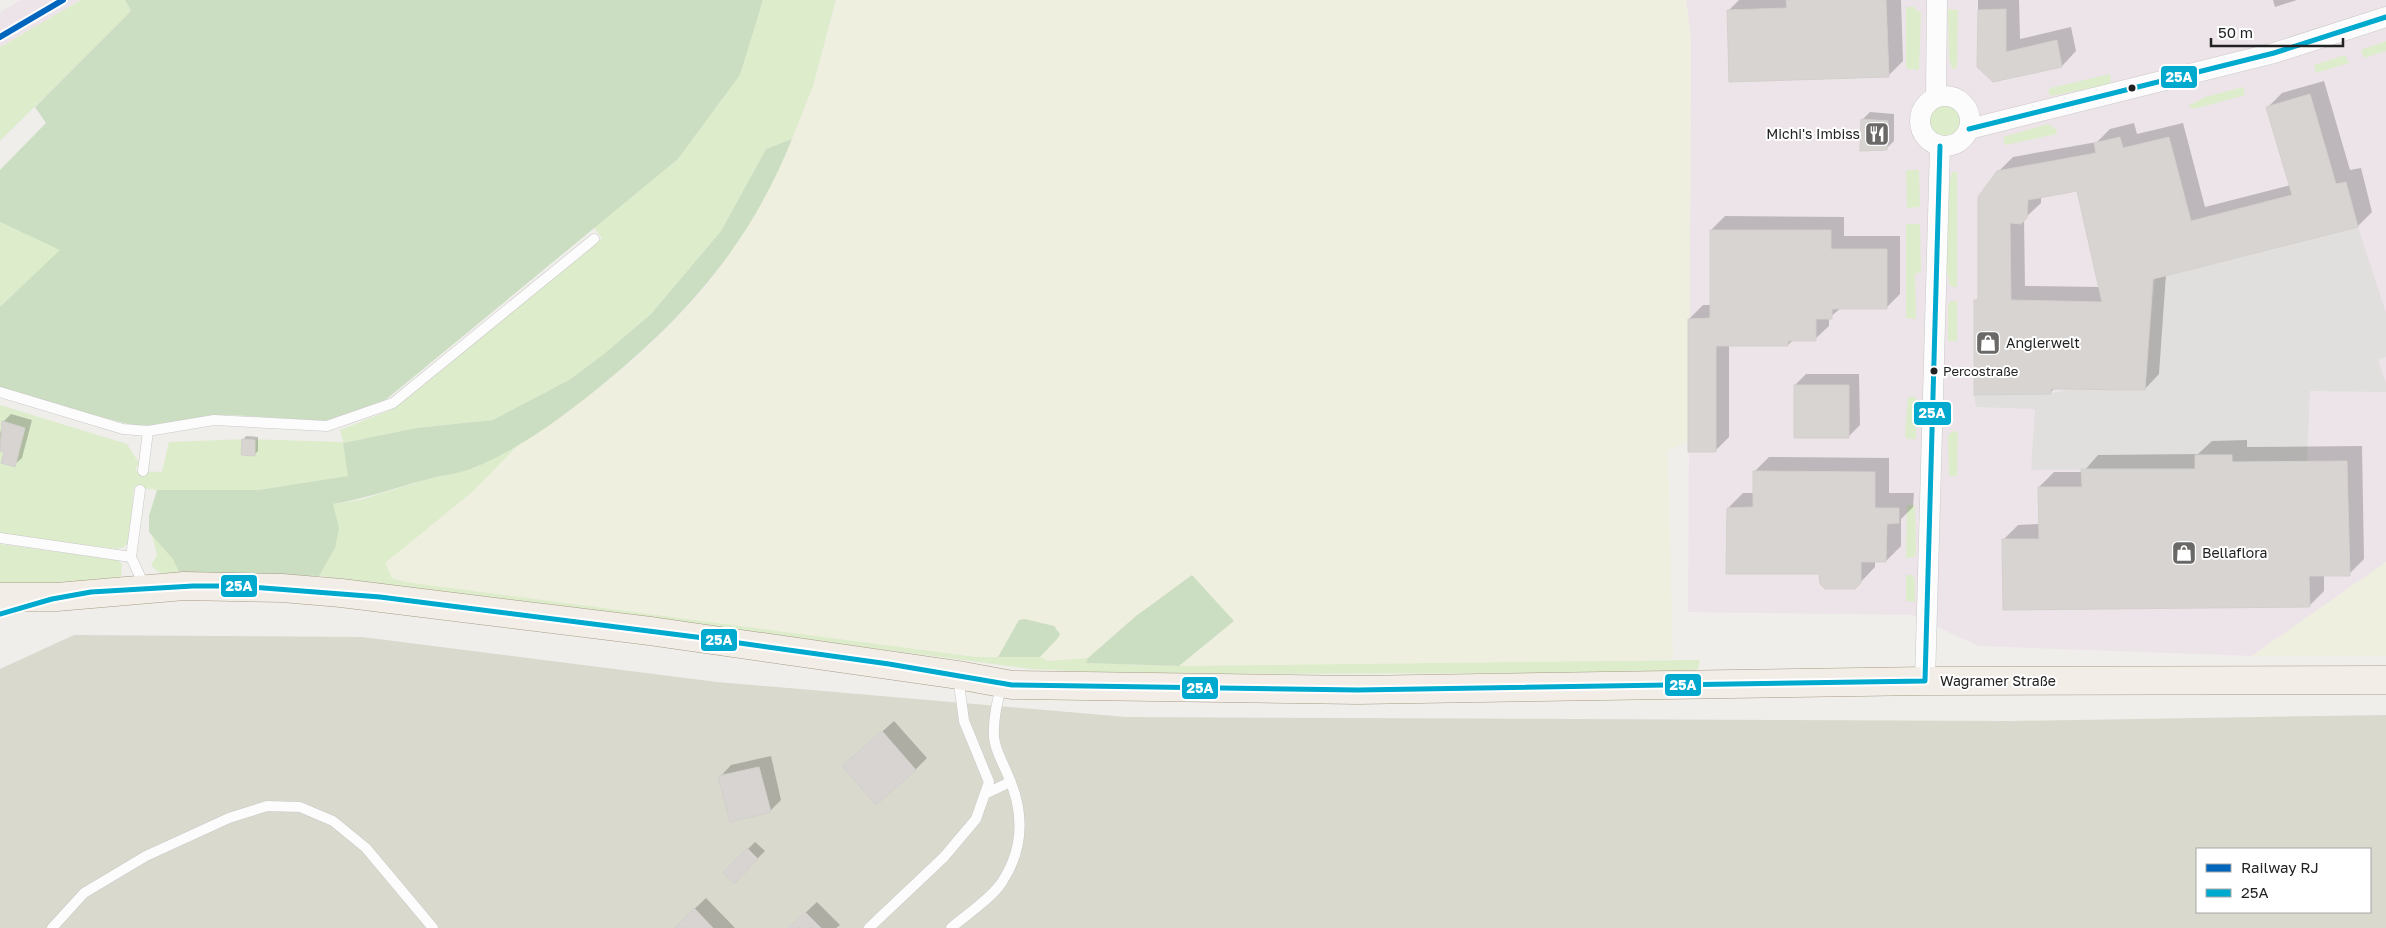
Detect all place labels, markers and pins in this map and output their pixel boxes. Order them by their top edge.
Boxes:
unlabelled marker [2127,83,2137,93]
restaurant icon: Michi's Imbiss [1864,121,1890,147]
place label: Michi's Imbiss [1766,125,1860,142]
shop icon: Anglerwelt [1975,330,2001,356]
place label: Anglerwelt [2006,334,2080,351]
place label: Percostraße [1943,363,2018,379]
marker: Percostraße [1929,366,1939,376]
shop icon: Bellaflora [2171,540,2197,566]
place label: Bellaflora [2202,544,2267,561]

